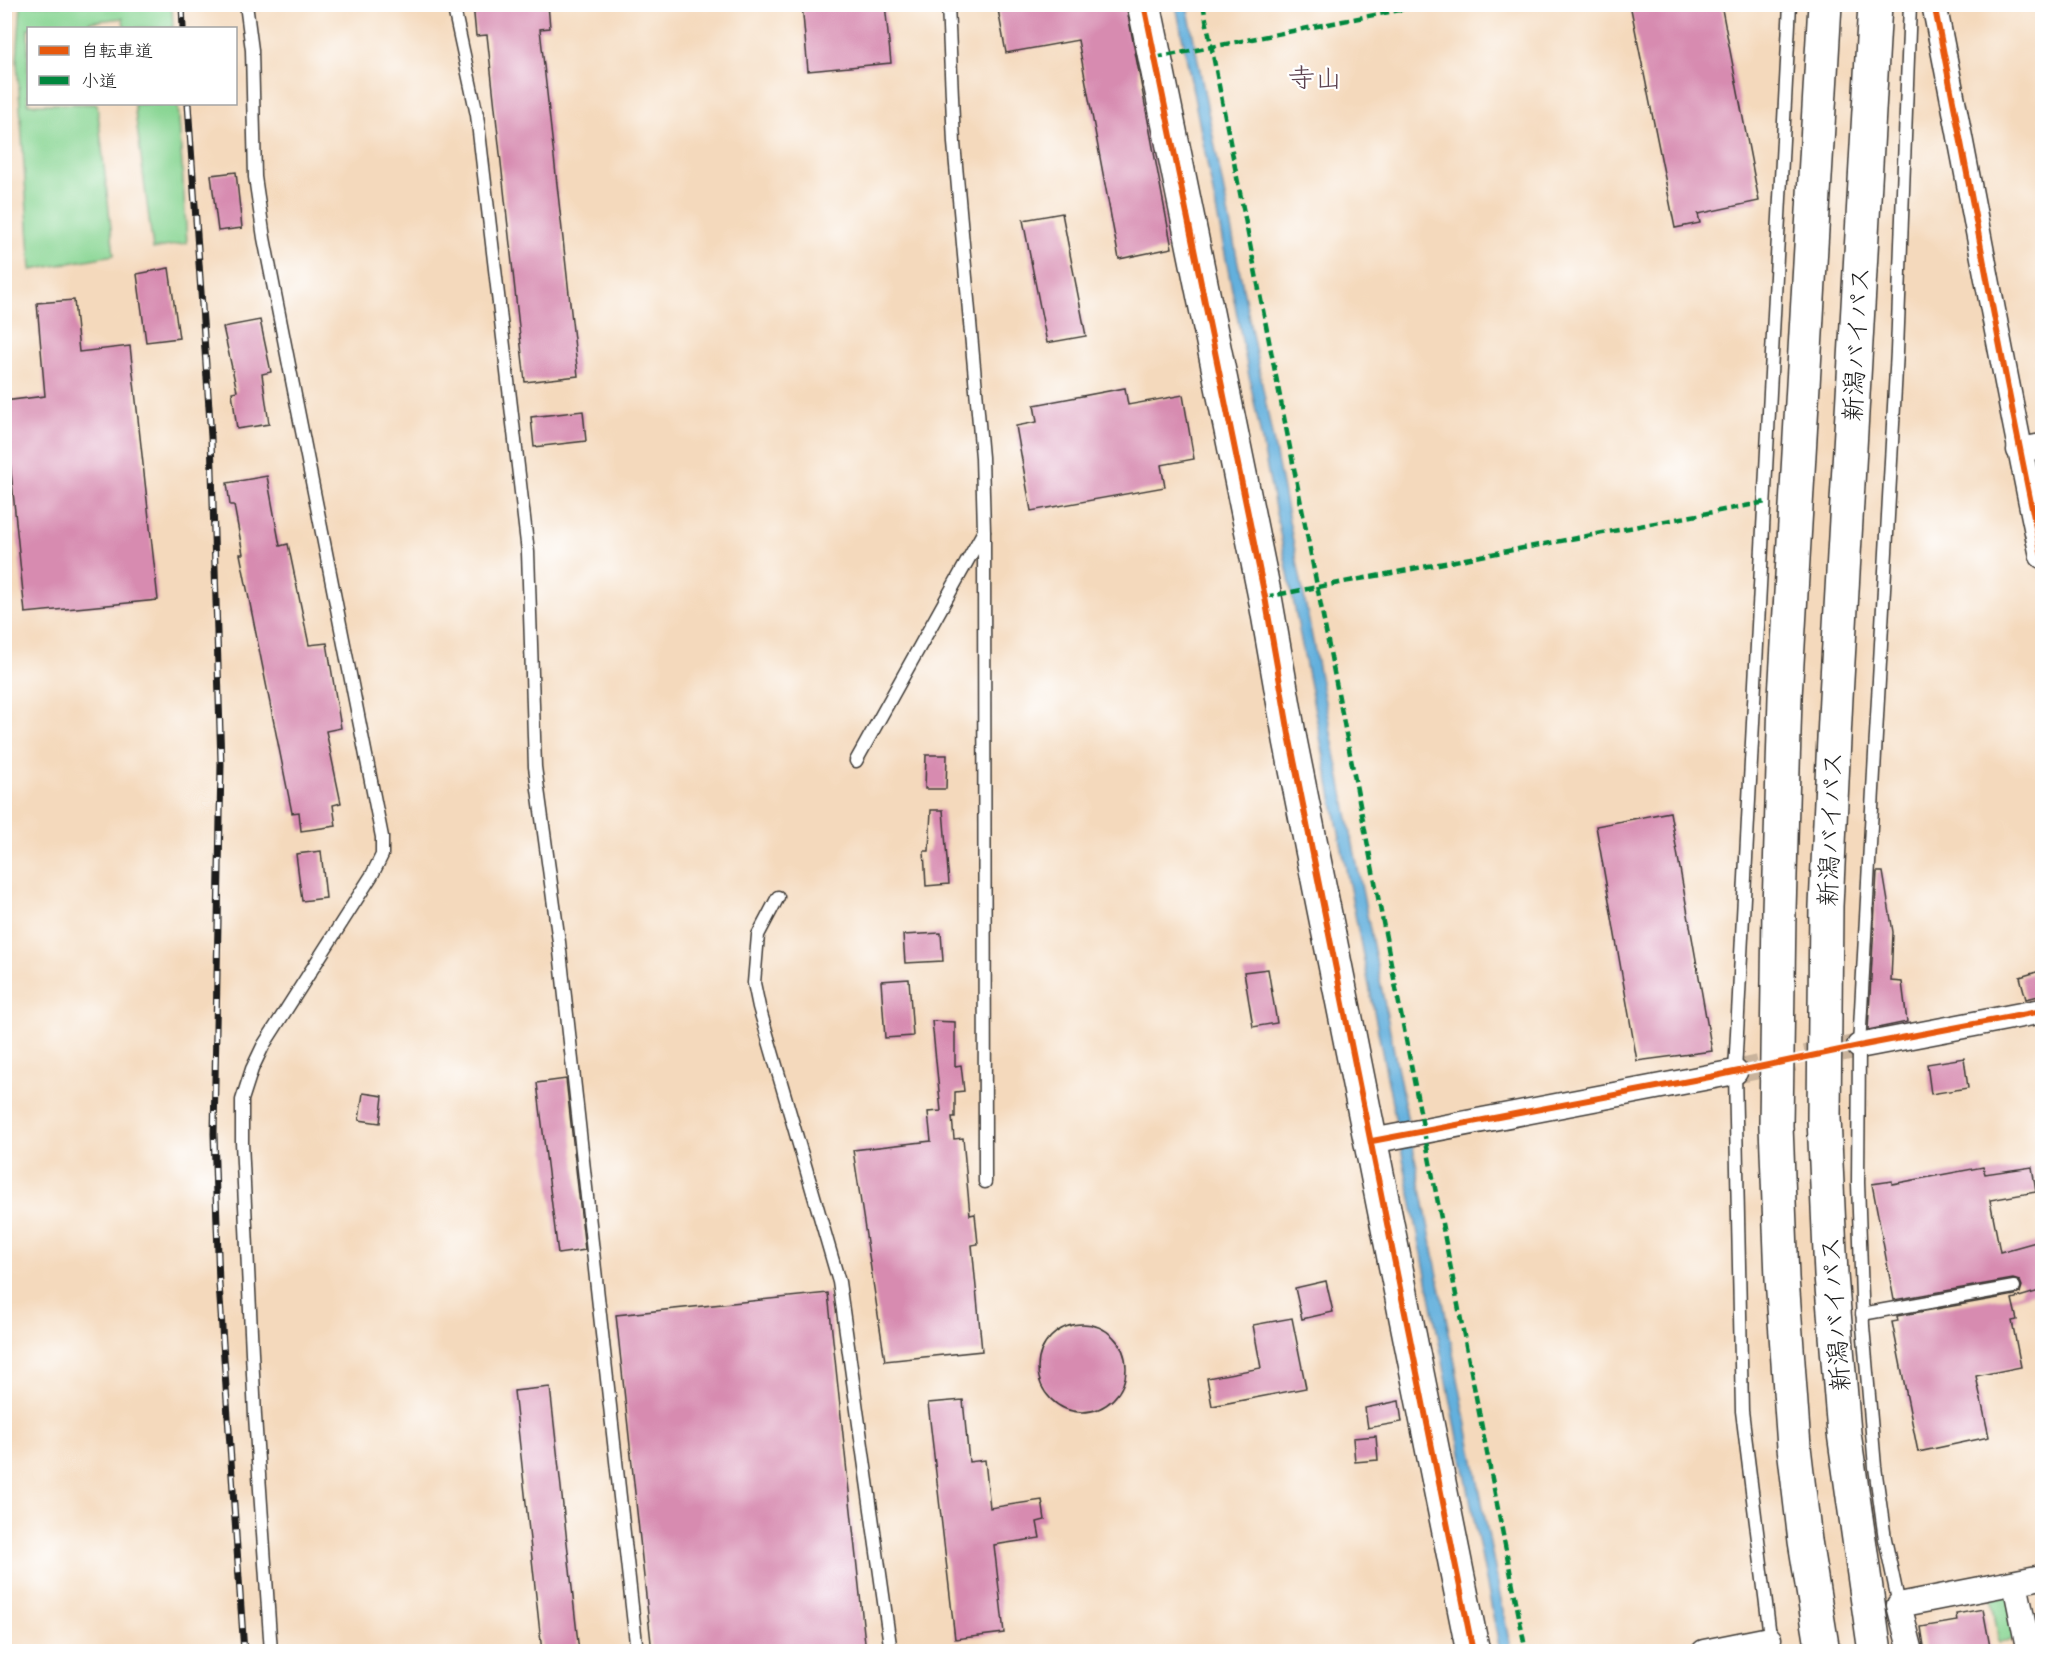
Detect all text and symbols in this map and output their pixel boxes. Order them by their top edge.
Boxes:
legend [27,27,237,105]
text: 自転車道 [81,40,153,62]
district label: 寺山 [1288,61,1342,94]
text: 小道 [81,70,117,92]
street label: 新潟バイパス [1836,266,1876,422]
street label: 新潟バイパス [1811,751,1849,907]
street label: 新潟バイパス [1814,1235,1856,1393]

